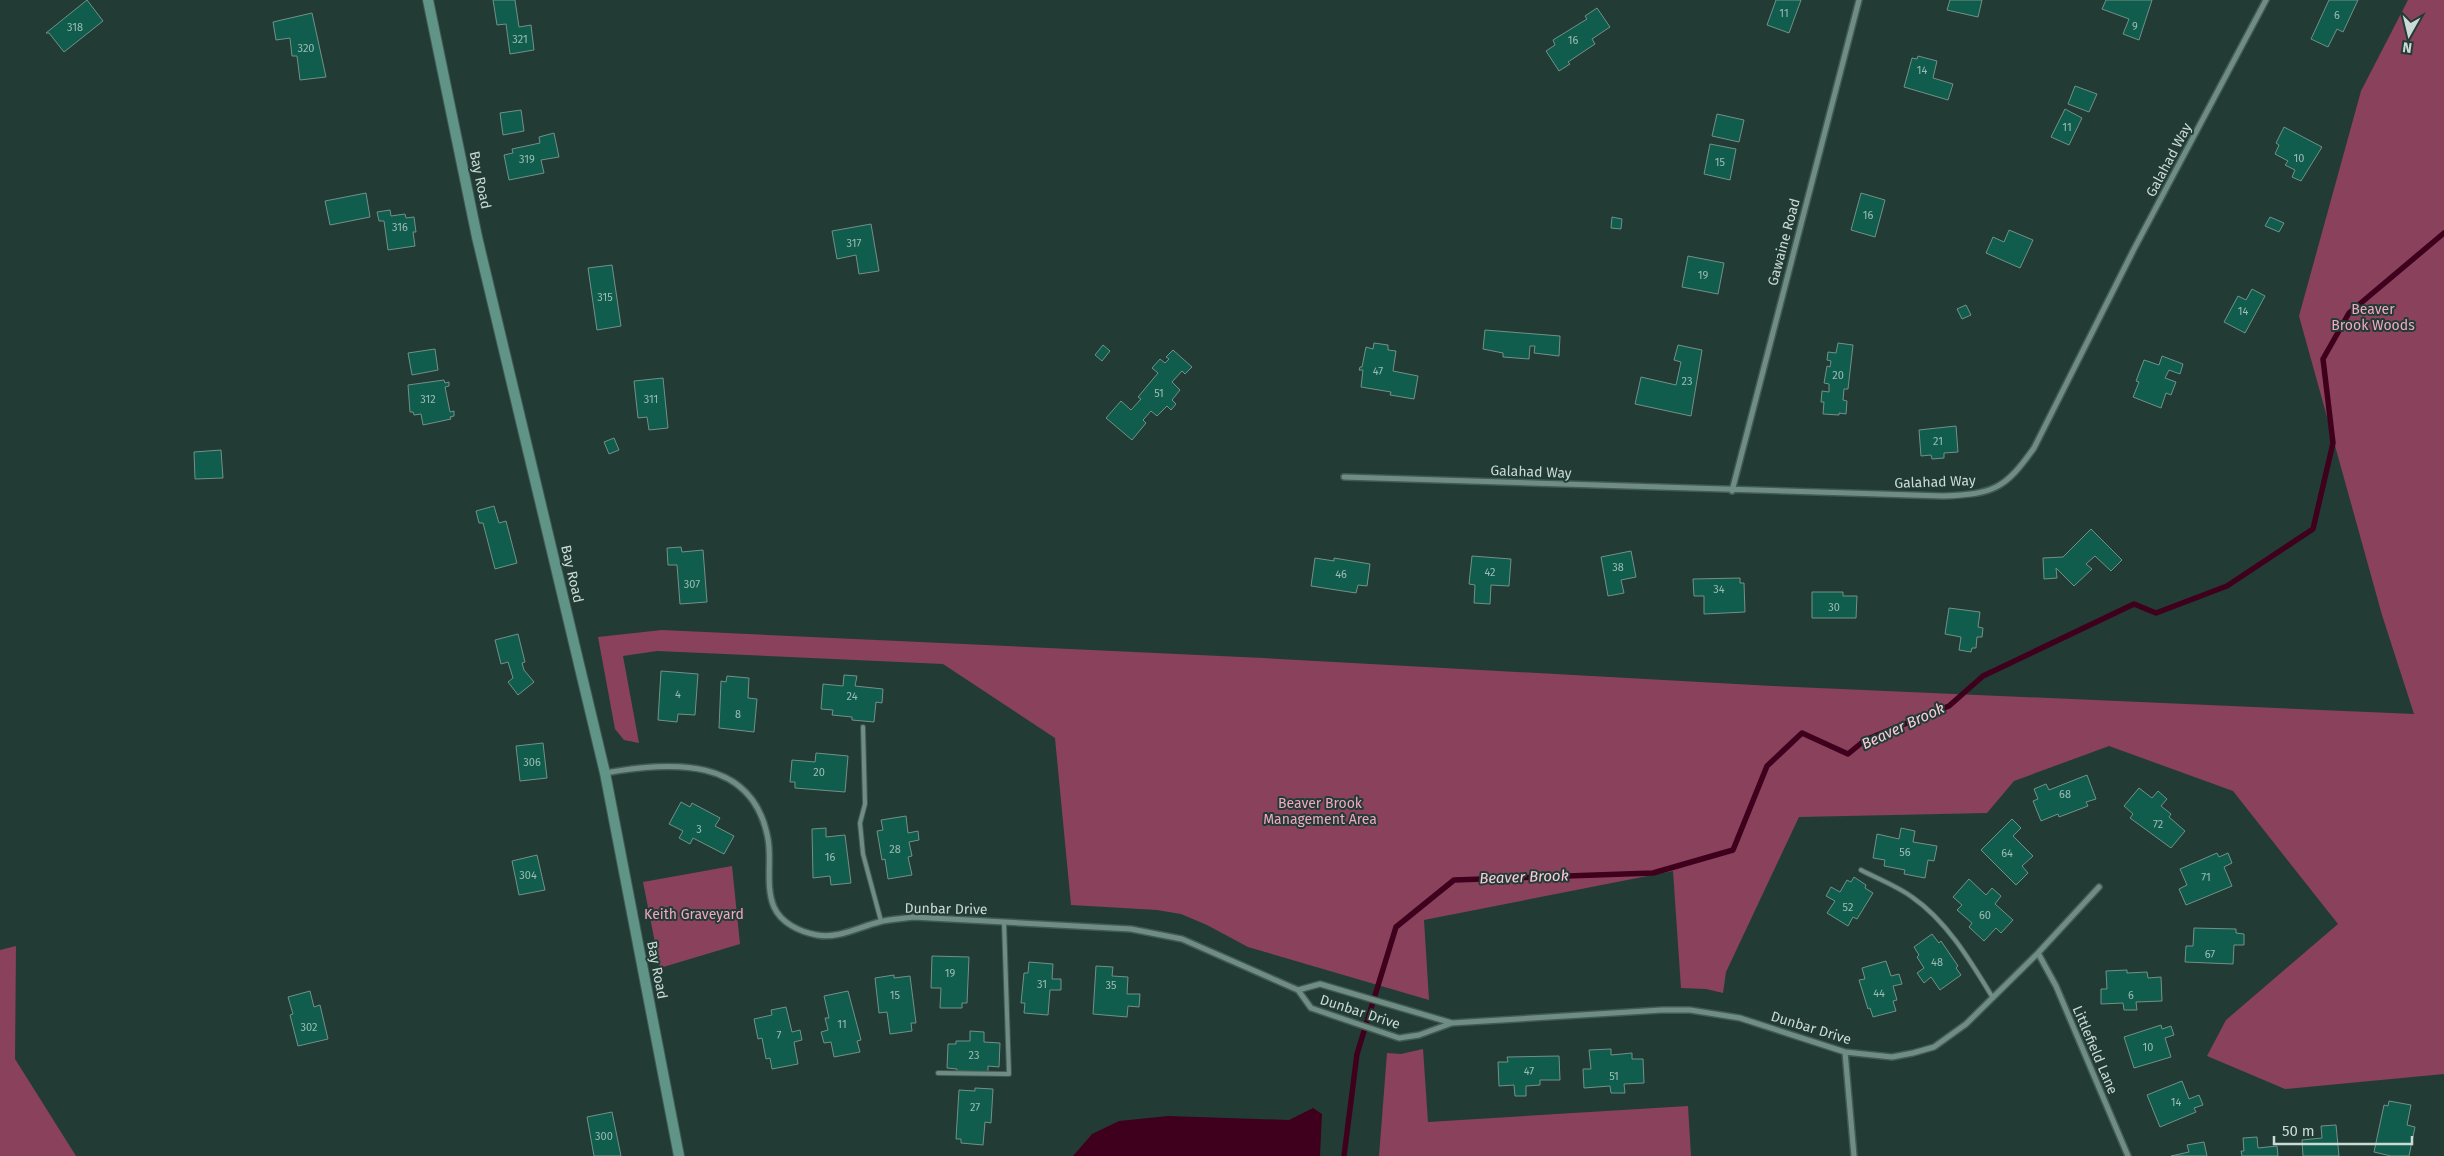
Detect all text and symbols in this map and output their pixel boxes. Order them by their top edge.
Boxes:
house number: 11 [1779,7,1789,20]
house number: 6 [2334,9,2340,22]
north arrow [2384,10,2434,60]
house number: 9 [2132,20,2138,33]
house number: 318 [67,21,83,34]
house number: 321 [512,33,528,46]
house number: 16 [1568,34,1578,47]
text: N [2401,38,2413,56]
house number: 320 [298,42,314,55]
house number: 14 [1917,64,1927,77]
street label: Galahad Way [2142,120,2196,200]
house number: 11 [2062,121,2072,134]
street label: Bay Road [466,149,494,211]
house number: 10 [2294,152,2304,165]
house number: 319 [519,153,535,166]
house number: 15 [1715,156,1726,169]
street label: Gawaine Road [1764,196,1804,288]
house number: 16 [1863,209,1873,222]
house number: 316 [392,221,408,234]
house number: 317 [847,237,862,250]
house number: 19 [1698,269,1708,282]
house number: 315 [597,291,613,304]
park label: Beaver Brook Woods [2331,301,2415,334]
house number: 14 [2238,305,2248,318]
house number: 47 [1373,365,1383,378]
house number: 20 [1832,369,1844,382]
house number: 23 [1682,375,1692,388]
house number: 51 [1154,387,1164,400]
house number: 312 [420,393,436,406]
house number: 311 [644,393,658,406]
house number: 21 [1933,435,1943,448]
street label: Galahad Way [1490,462,1572,482]
street label: Galahad Way [1894,472,1976,492]
street label: Bay Road [557,543,587,605]
house number: 38 [1612,561,1624,574]
house number: 42 [1484,566,1496,579]
house number: 46 [1335,568,1347,581]
house number: 307 [684,578,700,591]
house number: 34 [1713,583,1725,596]
house number: 30 [1828,601,1840,614]
house number: 4 [675,688,681,701]
house number: 24 [847,690,858,703]
water label: Beaver Brook [1859,699,1947,753]
house number: 8 [735,708,741,721]
house number: 306 [523,756,541,769]
house number: 20 [813,766,825,779]
house number: 68 [2059,788,2071,801]
park label: Beaver Brook Management Area [1263,795,1377,828]
house number: 72 [2153,818,2163,831]
house number: 3 [696,823,702,836]
house number: 28 [889,843,901,856]
house number: 56 [1899,846,1911,859]
house number: 64 [2001,847,2013,860]
house number: 16 [825,851,835,864]
water label: Beaver Brook [1479,866,1569,888]
house number: 304 [519,869,537,882]
house number: 71 [2201,871,2211,884]
street label: Dunbar Drive [904,900,988,918]
house number: 52 [1843,901,1853,914]
park label: Keith Graveyard [644,906,744,923]
house number: 60 [1979,909,1991,922]
street label: Bay Road [643,940,671,1000]
house number: 67 [2205,948,2215,961]
house number: 48 [1931,956,1943,969]
house number: 19 [945,967,955,980]
house number: 31 [1037,978,1047,991]
house number: 35 [1106,979,1117,992]
house number: 44 [1873,987,1885,1000]
house number: 15 [890,989,901,1002]
house number: 6 [2128,989,2134,1002]
street label: Dunbar Drive [1318,991,1402,1033]
street label: Littlefield Lane [2069,1003,2121,1097]
street label: Dunbar Drive [1769,1008,1853,1048]
house number: 11 [837,1018,847,1031]
house number: 302 [301,1021,317,1034]
house number: 7 [777,1029,782,1042]
house number: 10 [2143,1041,2153,1054]
house number: 23 [969,1049,979,1062]
house number: 47 [1524,1065,1534,1078]
house number: 51 [1609,1070,1619,1083]
house number: 14 [2171,1096,2181,1109]
house number: 27 [970,1101,980,1114]
scale bar [2274,1114,2412,1146]
text: 50 m [2282,1122,2315,1140]
house number: 300 [595,1130,613,1143]

